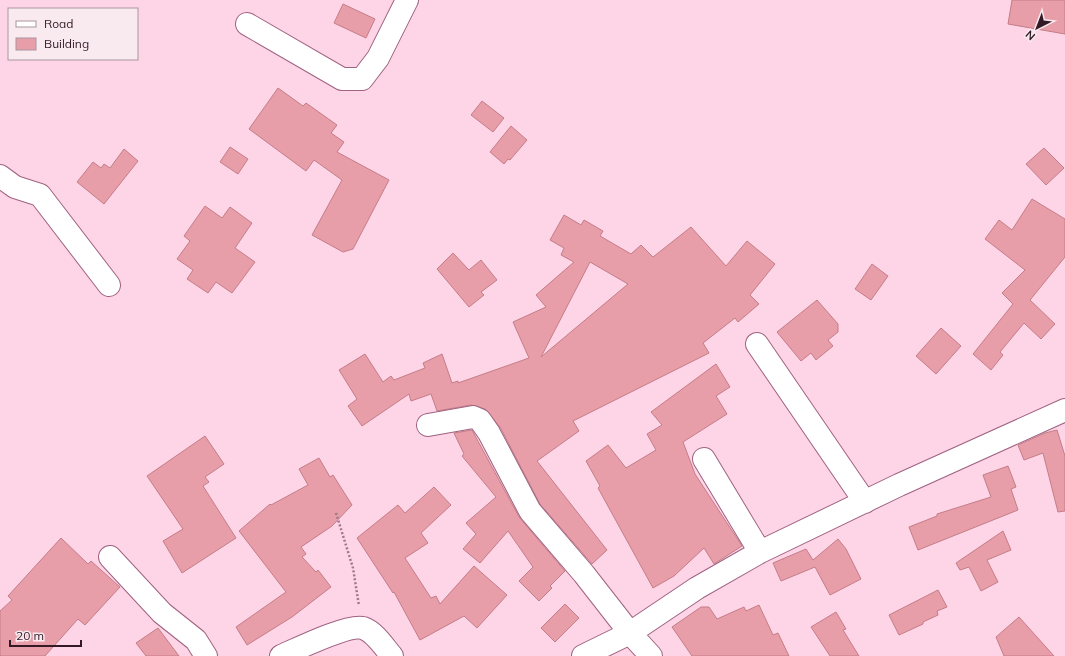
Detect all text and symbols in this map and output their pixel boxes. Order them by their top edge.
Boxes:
legend [8,8,138,60]
north arrow [1017,8,1057,48]
text: Road [44,16,73,31]
text: N [1023,27,1038,43]
text: Building [44,36,89,51]
scale bar [10,622,81,648]
text: 20 m [16,628,44,643]

